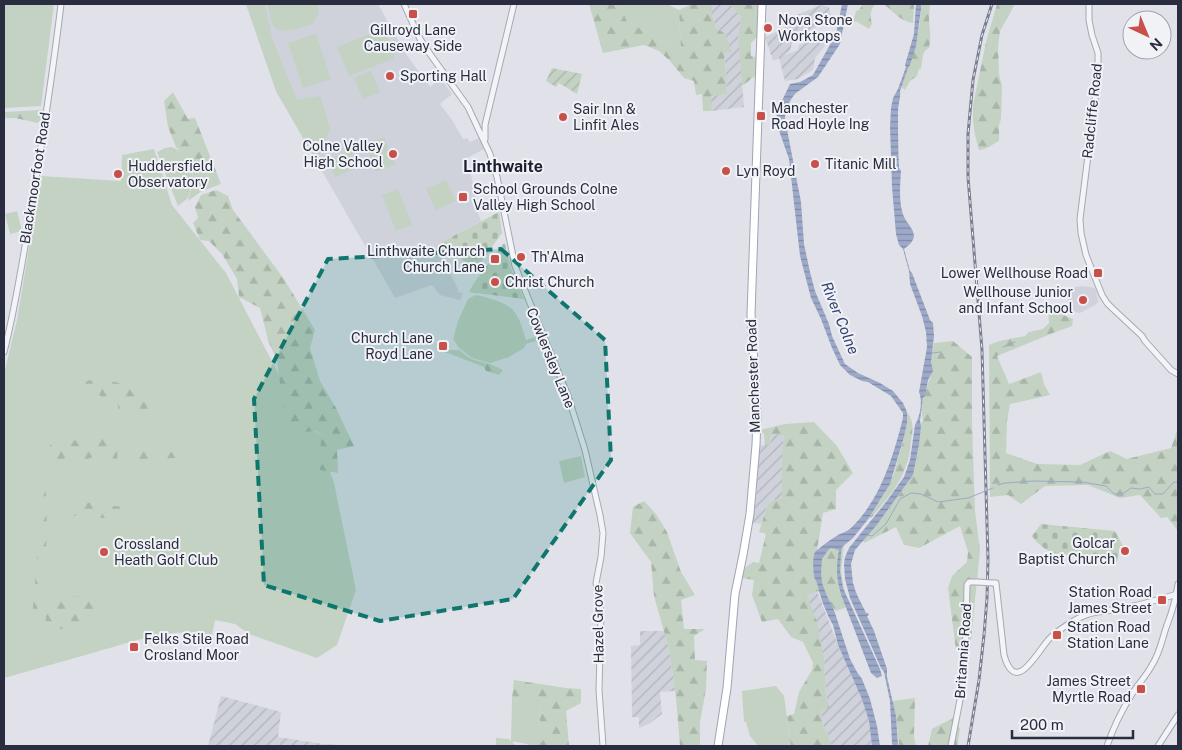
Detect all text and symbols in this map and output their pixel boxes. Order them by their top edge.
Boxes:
marker: Gillroyd Lane Causeway Side [407,8,419,20]
north arrow [1122,10,1172,60]
place label: Nova Stone Worktops [778,12,853,44]
place label: Gillroyd Lane Causeway Side [364,22,462,54]
marker: Nova Stone Worktops [762,22,774,34]
text: N [1147,35,1166,54]
street label: Radcliffe Road [1079,63,1105,159]
place label: Sporting Hall [400,68,487,84]
marker: Sporting Hall [384,70,396,82]
place label: Manchester Road Hoyle Ing [771,100,870,132]
place label: Sair Inn & Linfit Ales [573,101,639,133]
marker: Manchester Road Hoyle Ing [755,110,767,122]
street label: Blackmoorfoot Road [17,111,53,245]
marker: Sair Inn & Linfit Ales [557,111,569,123]
place label: Colne Valley High School [303,138,384,170]
marker: Colne Valley High School [387,148,399,160]
place label: Titanic Mill [825,156,897,172]
district label: Linthwaite [463,157,543,176]
place label: Huddersfield Observatory [128,158,213,190]
marker: Titanic Mill [809,158,821,170]
place label: Lyn Royd [736,163,795,179]
marker: Lyn Royd [720,165,732,177]
marker: Huddersfield Observatory [112,168,124,180]
place label: School Grounds Colne Valley High School [473,181,618,213]
marker: School Grounds Colne Valley High School [457,191,469,203]
place label: Linthwaite Church Church Lane [367,243,485,275]
place label: Th'Alma [531,249,584,265]
marker: Th'Alma [515,251,527,263]
marker: Linthwaite Church Church Lane [489,253,501,265]
place label: Lower Wellhouse Road [941,265,1088,281]
marker: Lower Wellhouse Road [1092,267,1104,279]
place label: Christ Church [505,274,594,290]
marker: Christ Church [489,276,501,288]
water label: River Colne [818,279,863,357]
place label: Wellhouse Junior and Infant School [959,284,1073,316]
marker: Wellhouse Junior and Infant School [1077,294,1089,306]
street label: Cowlersley Lane [524,305,578,411]
street label: Manchester Road [743,319,763,433]
place label: Church Lane Royd Lane [351,330,433,362]
marker: Church Lane Royd Lane [437,340,449,352]
place label: Golcar Baptist Church [1018,535,1115,567]
place label: Crossland Heath Golf Club [114,536,218,568]
marker: Golcar Baptist Church [1119,545,1131,557]
marker: Crossland Heath Golf Club [98,546,110,558]
street label: Hazel Grove [589,584,607,664]
place label: Station Road James Street [1067,584,1152,616]
marker: Station Road James Street [1156,594,1168,606]
street label: Britannia Road [952,603,974,699]
place label: Station Road Station Lane [1067,619,1150,651]
marker: Station Road Station Lane [1051,629,1063,641]
place label: Felks Stile Road Crosland Moor [144,631,249,663]
marker: Felks Stile Road Crosland Moor [128,641,140,653]
place label: James Street Myrtle Road [1046,673,1131,705]
marker: James Street Myrtle Road [1135,683,1147,695]
scale bar [1012,708,1133,740]
text: 200 m [1020,716,1064,733]

